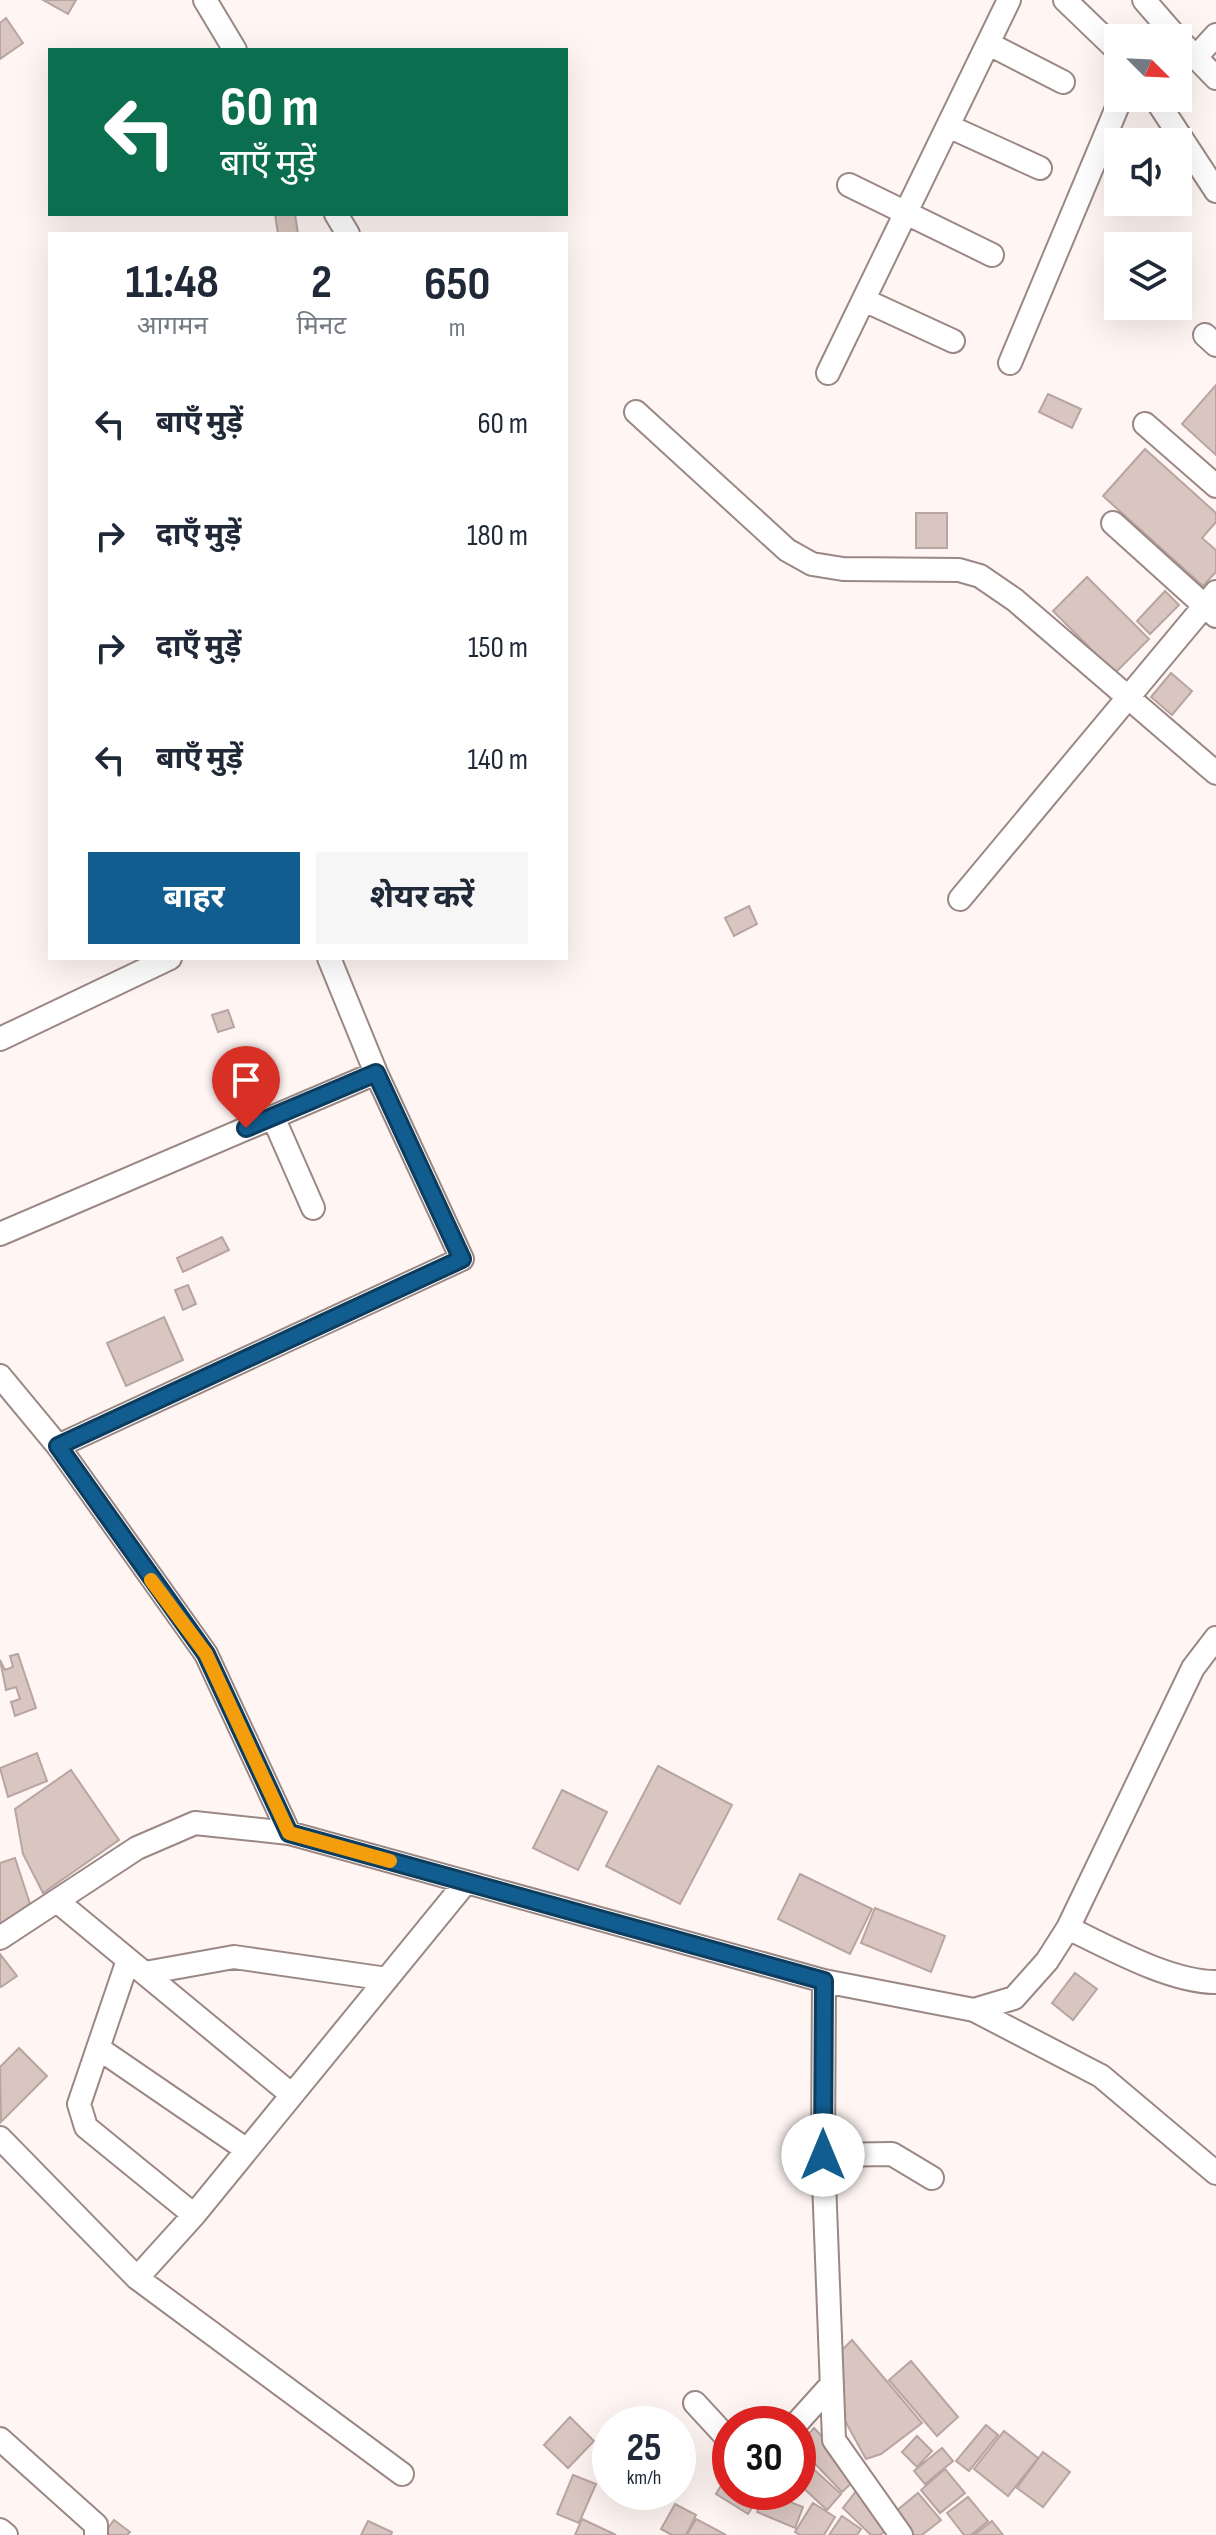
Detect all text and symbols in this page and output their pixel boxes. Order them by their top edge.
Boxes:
north arrow [1104,24,1192,112]
map controls [1104,24,1192,320]
text: 60 m [220,75,319,142]
icon: left [88,80,192,184]
button: sound [1104,128,1192,216]
text: बाएँ मुड़ें [220,143,316,186]
button: layers [1104,232,1192,320]
text: 11:48 [126,254,219,311]
text: 2 [311,254,332,311]
text: 650 [424,256,490,313]
text: आगमन [137,311,208,342]
text: मिनट [297,311,346,342]
text: m [449,313,466,344]
icon: left [88,402,132,446]
text: बाएँ मुड़ें [156,405,243,441]
text: 60 m [477,406,528,442]
icon: right [88,514,132,558]
text: दाएँ मुड़ें [156,517,241,553]
text: 180 m [467,518,528,554]
icon: right [88,626,132,670]
text: दाएँ मुड़ें [156,629,241,665]
text: 150 m [468,630,528,666]
icon: left [88,738,132,782]
text: बाएँ मुड़ें [156,741,243,777]
text: 140 m [468,742,528,778]
button: बाहर [88,852,300,944]
button: शेयर करें [316,852,528,944]
pin [212,1046,280,1128]
icon: arrive [224,1058,268,1102]
position arrow [781,2113,865,2197]
speed limit sign: 30 [712,2406,816,2510]
text: 25 [626,2424,662,2472]
text: km/h [627,2466,661,2490]

